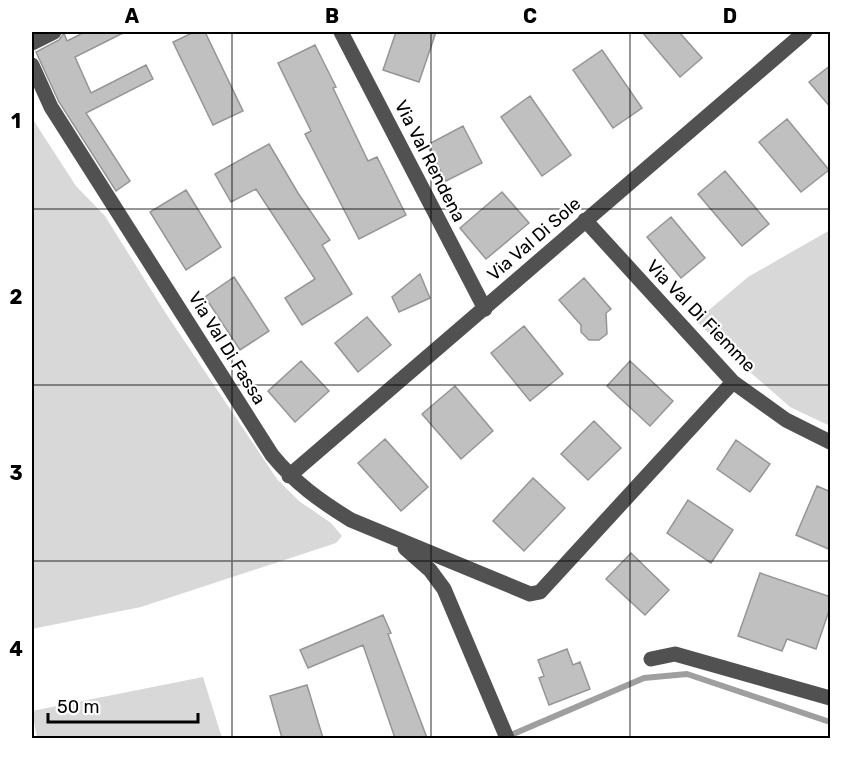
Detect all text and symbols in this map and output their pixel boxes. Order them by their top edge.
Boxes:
text: A [125,4,140,28]
text: B [325,4,339,28]
text: C [523,4,537,28]
text: D [723,4,737,28]
street label: Via Val Rendena [390,96,470,226]
text: 1 [11,109,21,133]
street label: Via Val Di Sole [483,192,585,286]
street label: Via Val Di Fiemme [642,255,760,377]
text: 2 [10,285,23,309]
street label: Via Val Di Fassa [184,288,270,408]
text: 3 [9,461,23,485]
text: 4 [9,637,23,661]
scale bar [48,686,198,724]
text: 50 m [57,696,100,718]

